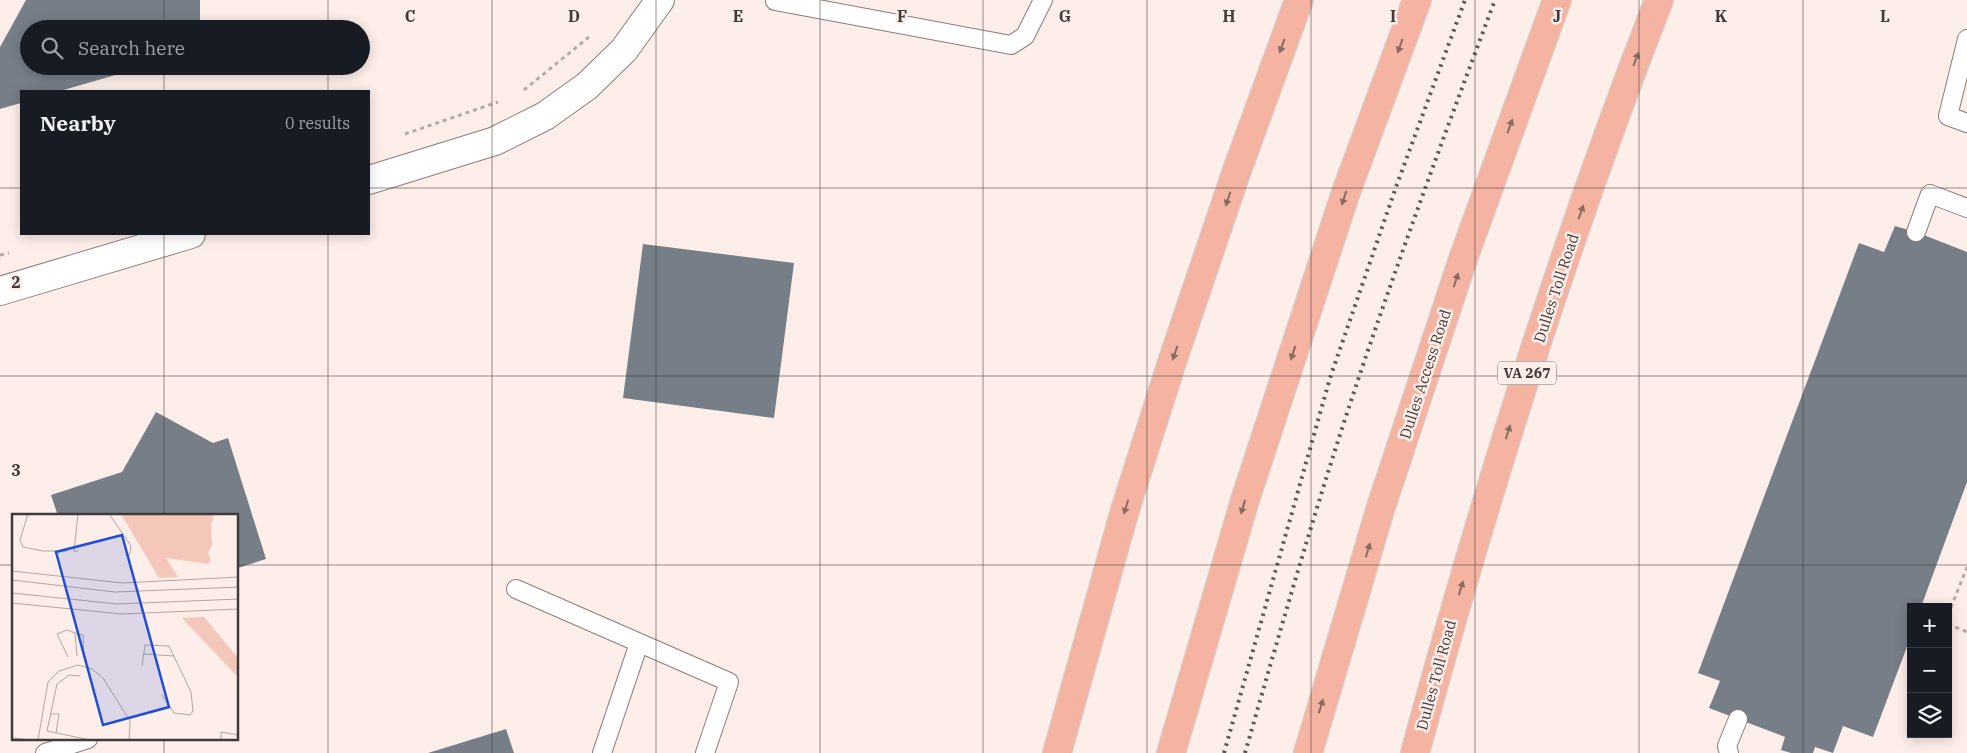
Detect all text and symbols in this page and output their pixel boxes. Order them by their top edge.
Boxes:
text: C [405,6,415,26]
text: D [568,6,580,26]
text: E [733,6,743,26]
text: F [897,6,907,26]
text: G [1059,6,1071,26]
text: H [1223,6,1236,26]
text: I [1390,6,1396,26]
text: J [1553,6,1561,26]
text: K [1715,6,1728,26]
text: L [1880,6,1890,26]
search box [20,20,370,75]
icon: search [38,34,66,62]
text: Search here [78,36,185,60]
one-way arrow [1278,39,1286,54]
one-way arrow [1396,39,1404,54]
one-way arrow [1632,51,1640,66]
text: Nearby [40,109,116,137]
text: 0 results [285,113,350,133]
one-way arrow [1507,119,1514,134]
one-way arrow [1339,191,1347,206]
one-way arrow [1223,192,1231,207]
one-way arrow [1577,204,1585,219]
street label: Dulles Toll Road [1529,231,1583,345]
text: 2 [11,272,21,292]
one-way arrow [1453,272,1460,287]
street label: Dulles Access Road [1395,307,1455,441]
one-way arrow [1171,345,1178,360]
one-way arrow [1289,345,1296,360]
road number: VA 267 [1498,362,1556,384]
one-way arrow [1505,425,1512,440]
text: 3 [11,460,21,480]
one-way arrow [1121,500,1129,515]
one-way arrow [1238,500,1246,515]
inset map [12,514,239,740]
one-way arrow [1364,543,1372,558]
one-way arrow [1457,580,1465,595]
map controls [1907,603,1952,738]
button: + [1907,603,1952,648]
street label: Dulles Toll Road [1412,618,1460,732]
button: − [1907,648,1952,693]
button: layers [1907,693,1952,738]
one-way arrow [1318,699,1326,714]

